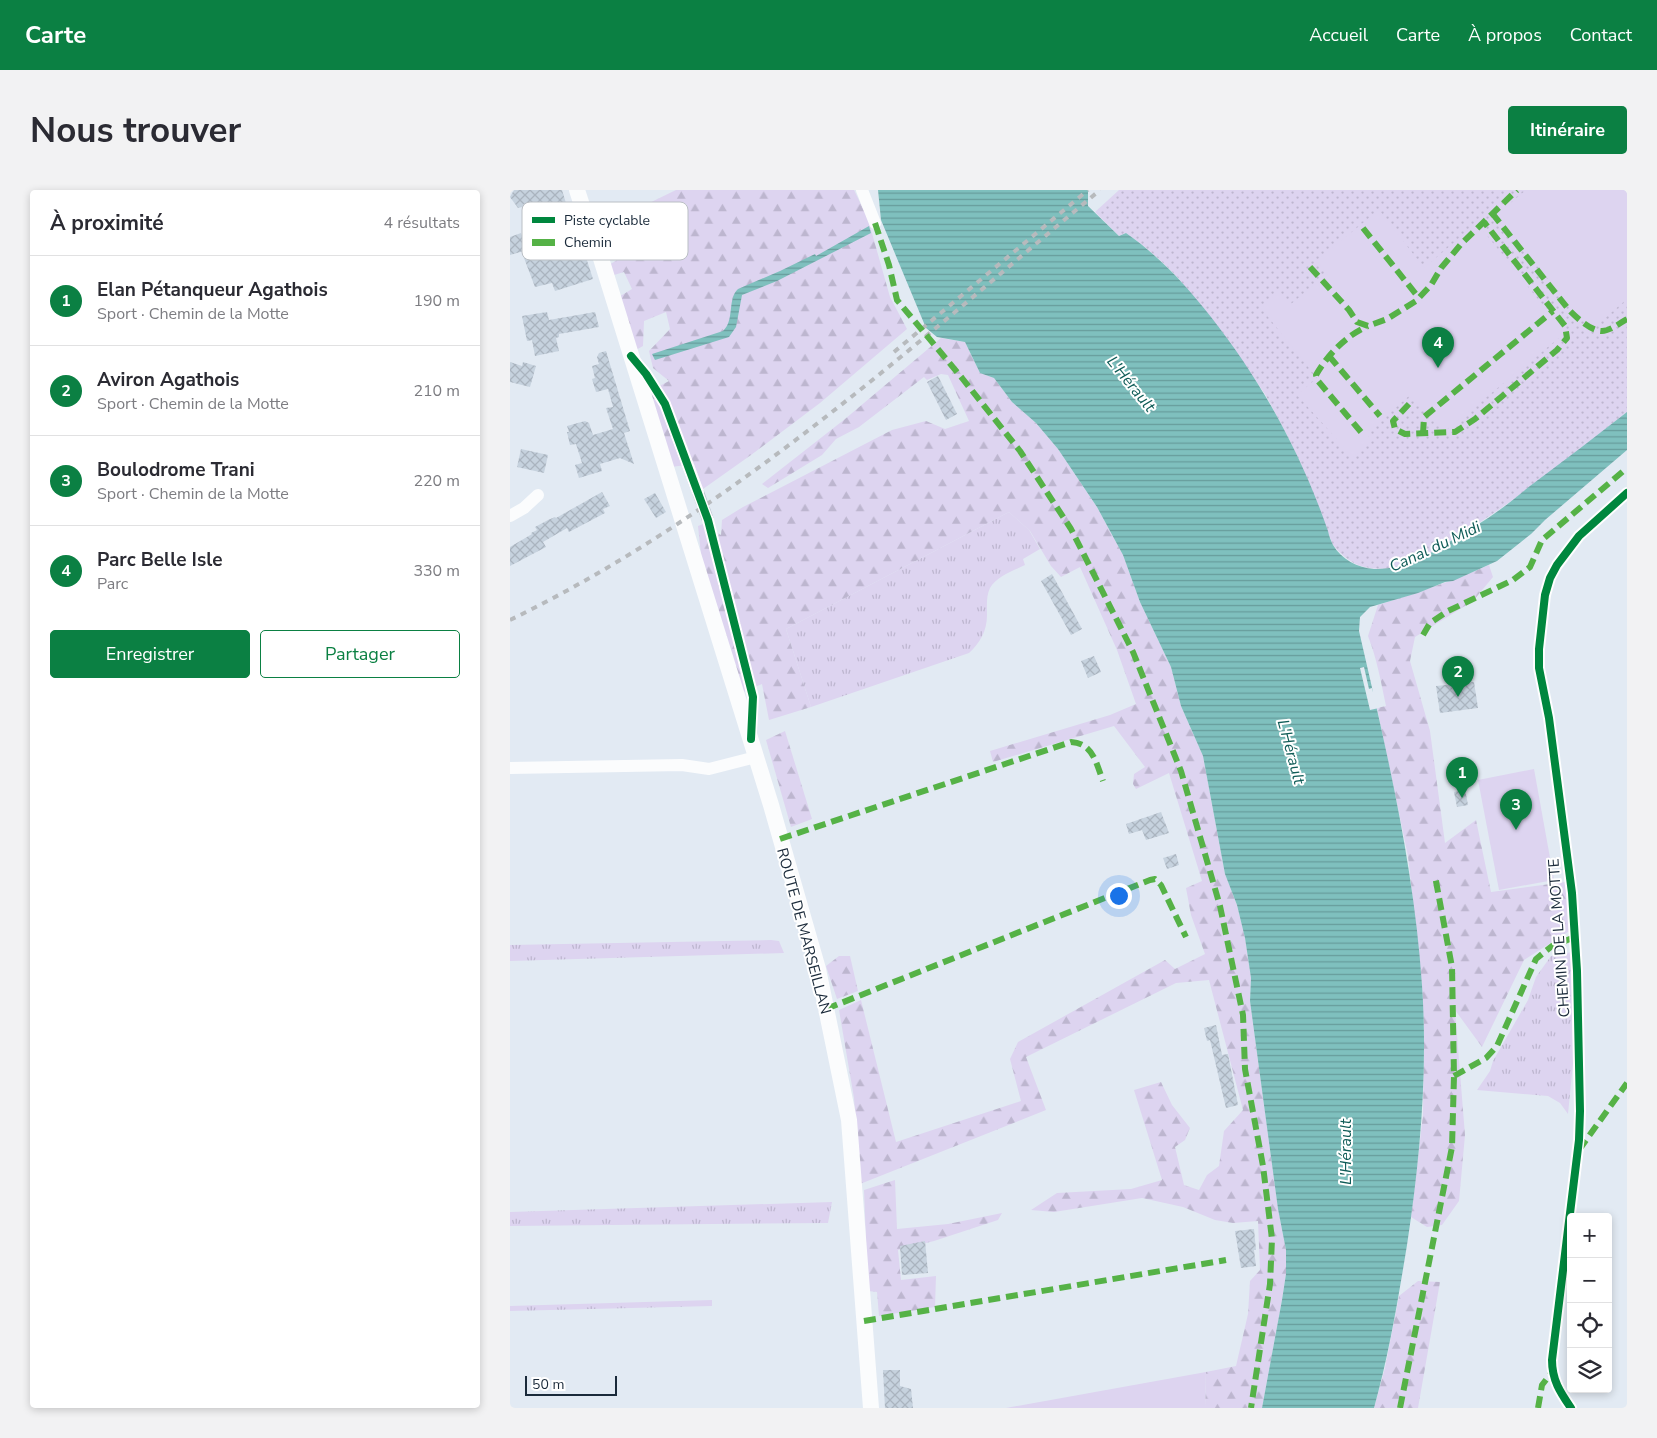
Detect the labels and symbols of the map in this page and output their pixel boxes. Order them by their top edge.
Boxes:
legend [522,202,688,260]
text: Piste cyclable [564,211,650,230]
text: Chemin [564,233,612,252]
pin: 4 [1422,327,1454,368]
water label: L'Hérault [1102,351,1161,417]
water label: Canal du Midi [1386,516,1484,578]
pin: 2 [1442,656,1474,697]
water label: L'Hérault [1272,717,1310,787]
pin: 1 [1446,757,1478,798]
pin: 3 [1500,789,1532,830]
street label: ROUTE DE MARSEILLAN [772,846,836,1016]
street label: CHEMIN DE LA MOTTE [1543,858,1575,1018]
your location [1106,883,1132,909]
water label: L'Hérault [1335,1118,1357,1185]
scale bar [525,1373,618,1396]

